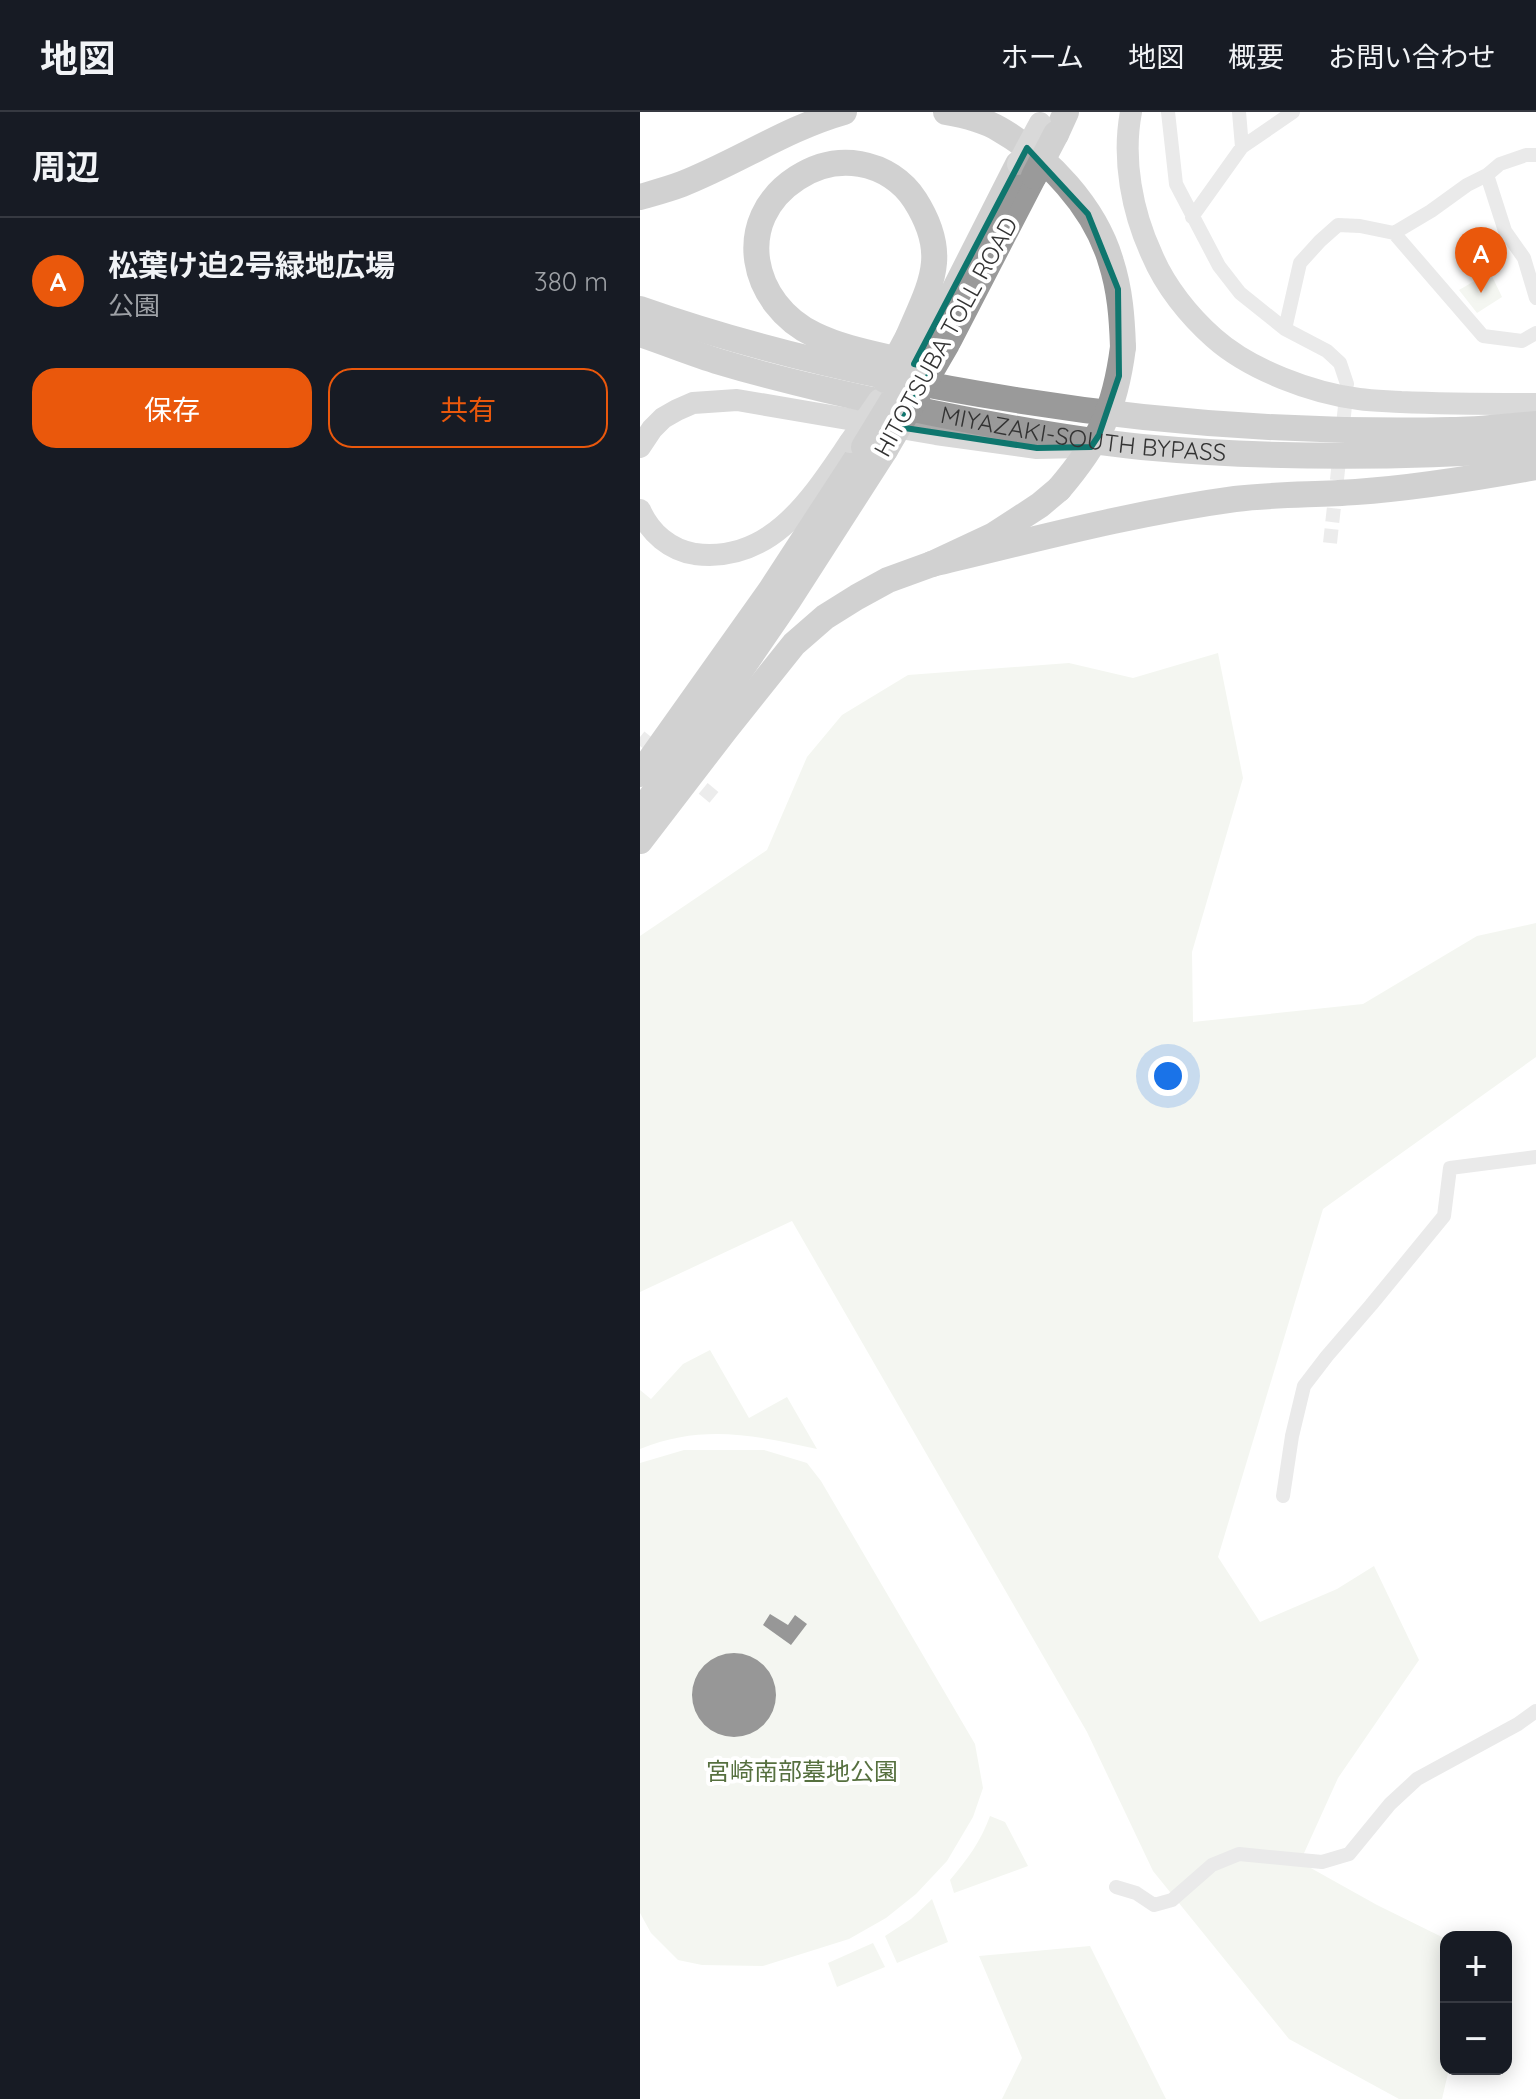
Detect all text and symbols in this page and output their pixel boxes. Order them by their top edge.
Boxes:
text: 地図 [40,34,116,82]
text: ホーム [1001,39,1084,74]
text: 地図 [1128,39,1184,74]
text: 概要 [1228,39,1284,74]
text: お問い合わせ [1328,39,1496,74]
text: 周辺 [32,145,100,188]
street label: HITOTSUBA TOLL ROAD [867,211,1024,462]
pin: A [1455,227,1507,293]
text: 松葉け迫2号緑地広場 [108,246,395,284]
text: A [50,265,66,298]
text: 380 m [534,265,608,298]
text: 公園 [108,289,160,322]
button: 保存 [32,368,312,448]
button: 共有 [328,368,608,448]
street label: MIYAZAKI-SOUTH BYPASS [938,399,1227,467]
your location [1148,1056,1188,1096]
park label: 宮崎南部墓地公園 [706,1756,898,1786]
map controls [1440,1931,1512,2075]
button: + [1440,1931,1512,2003]
button: − [1440,2003,1512,2075]

